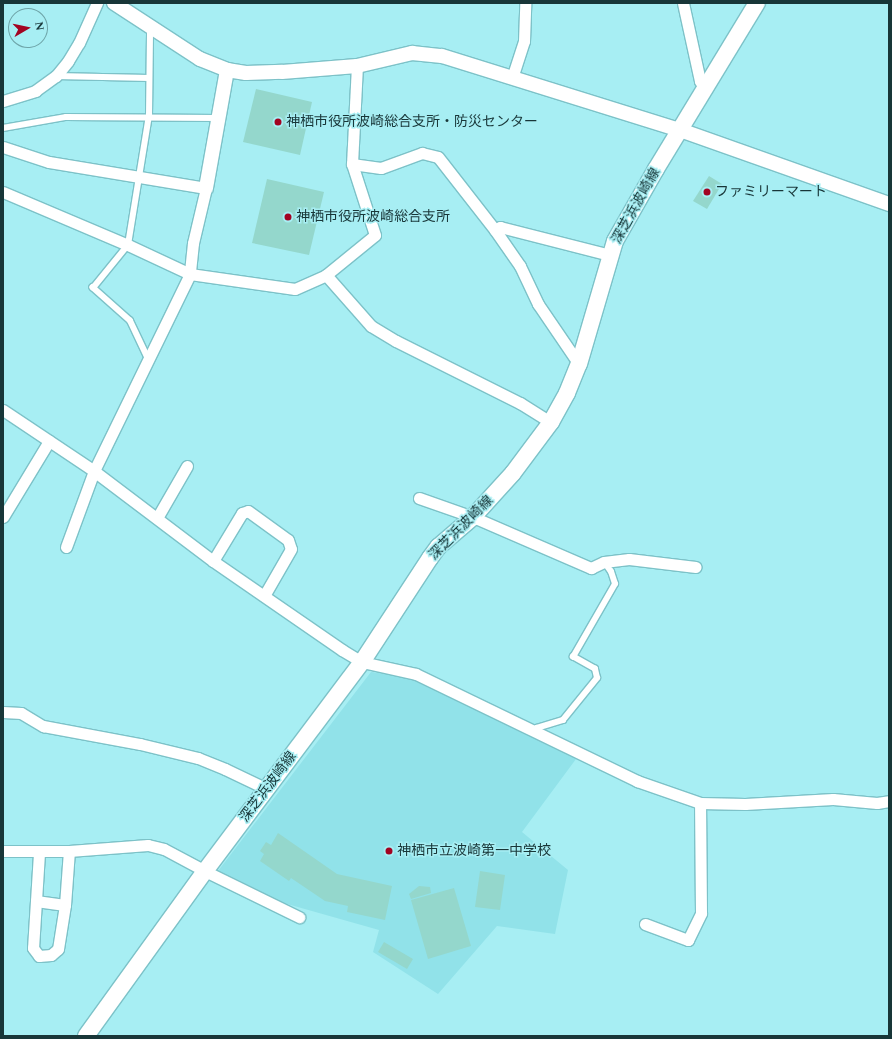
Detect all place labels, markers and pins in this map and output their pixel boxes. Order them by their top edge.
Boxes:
place label: 神栖市役所波崎総合支所・防災センター [286,114,538,130]
marker: 神栖市役所波崎総合支所・防災センター [273,117,283,127]
place label: ファミリーマート [715,184,827,200]
marker: ファミリーマート [702,187,712,197]
place label: 神栖市役所波崎総合支所 [296,209,450,225]
marker: 神栖市役所波崎総合支所 [283,212,293,222]
place label: 神栖市立波崎第一中学校 [397,843,551,859]
marker: 神栖市立波崎第一中学校 [384,846,394,856]

